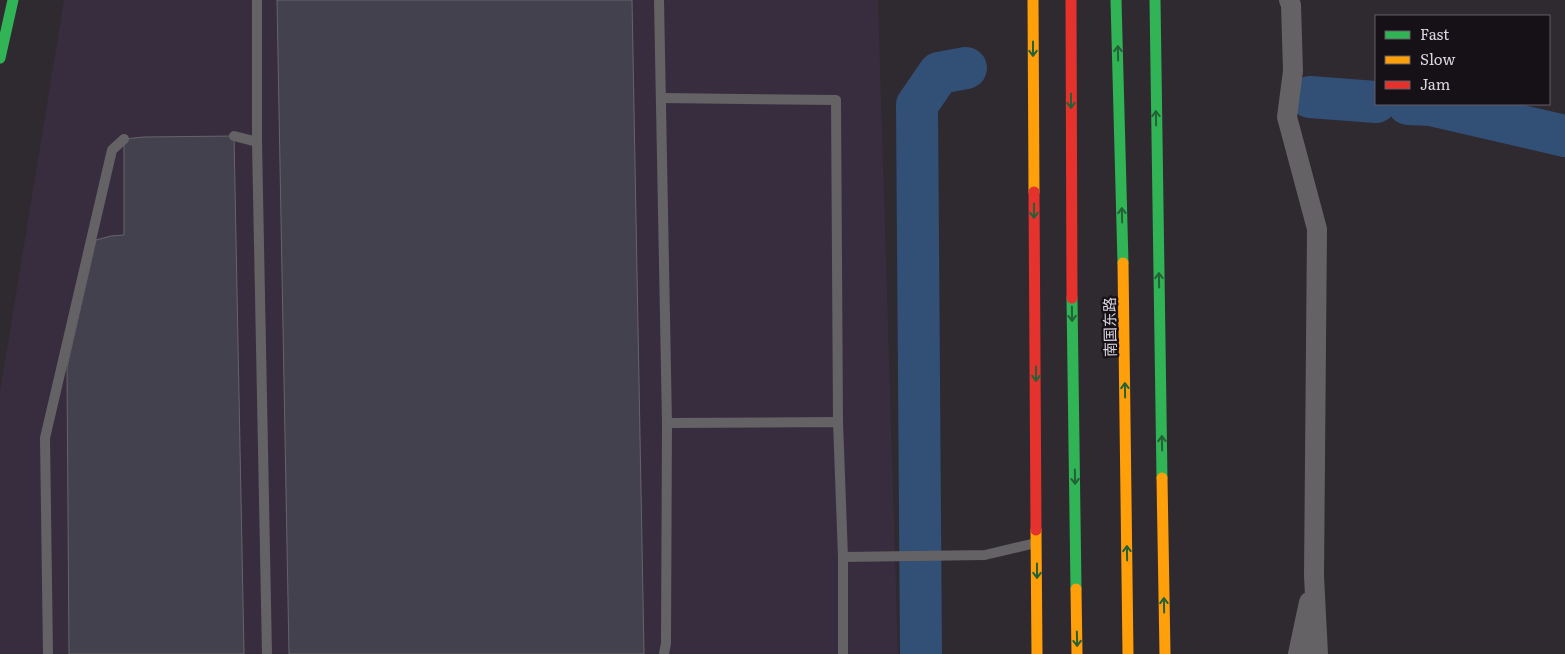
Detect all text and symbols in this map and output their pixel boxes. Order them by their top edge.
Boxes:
legend [1375,15,1550,105]
text: Fast [1420,22,1449,45]
one-way arrow [1028,40,1038,56]
one-way arrow [1113,45,1122,61]
text: Slow [1420,47,1455,70]
text: Jam [1420,72,1451,95]
one-way arrow [1066,92,1076,109]
one-way arrow [1152,110,1161,126]
one-way arrow [1030,203,1039,219]
one-way arrow [1117,208,1126,224]
one-way arrow [1154,273,1164,289]
street label: 南国东路 [1097,297,1121,357]
one-way arrow [1068,306,1077,322]
one-way arrow [1031,365,1040,381]
one-way arrow [1120,383,1129,399]
one-way arrow [1157,435,1167,452]
one-way arrow [1070,468,1079,484]
one-way arrow [1122,545,1132,562]
one-way arrow [1032,562,1042,579]
one-way arrow [1159,598,1169,614]
one-way arrow [1072,631,1081,647]

